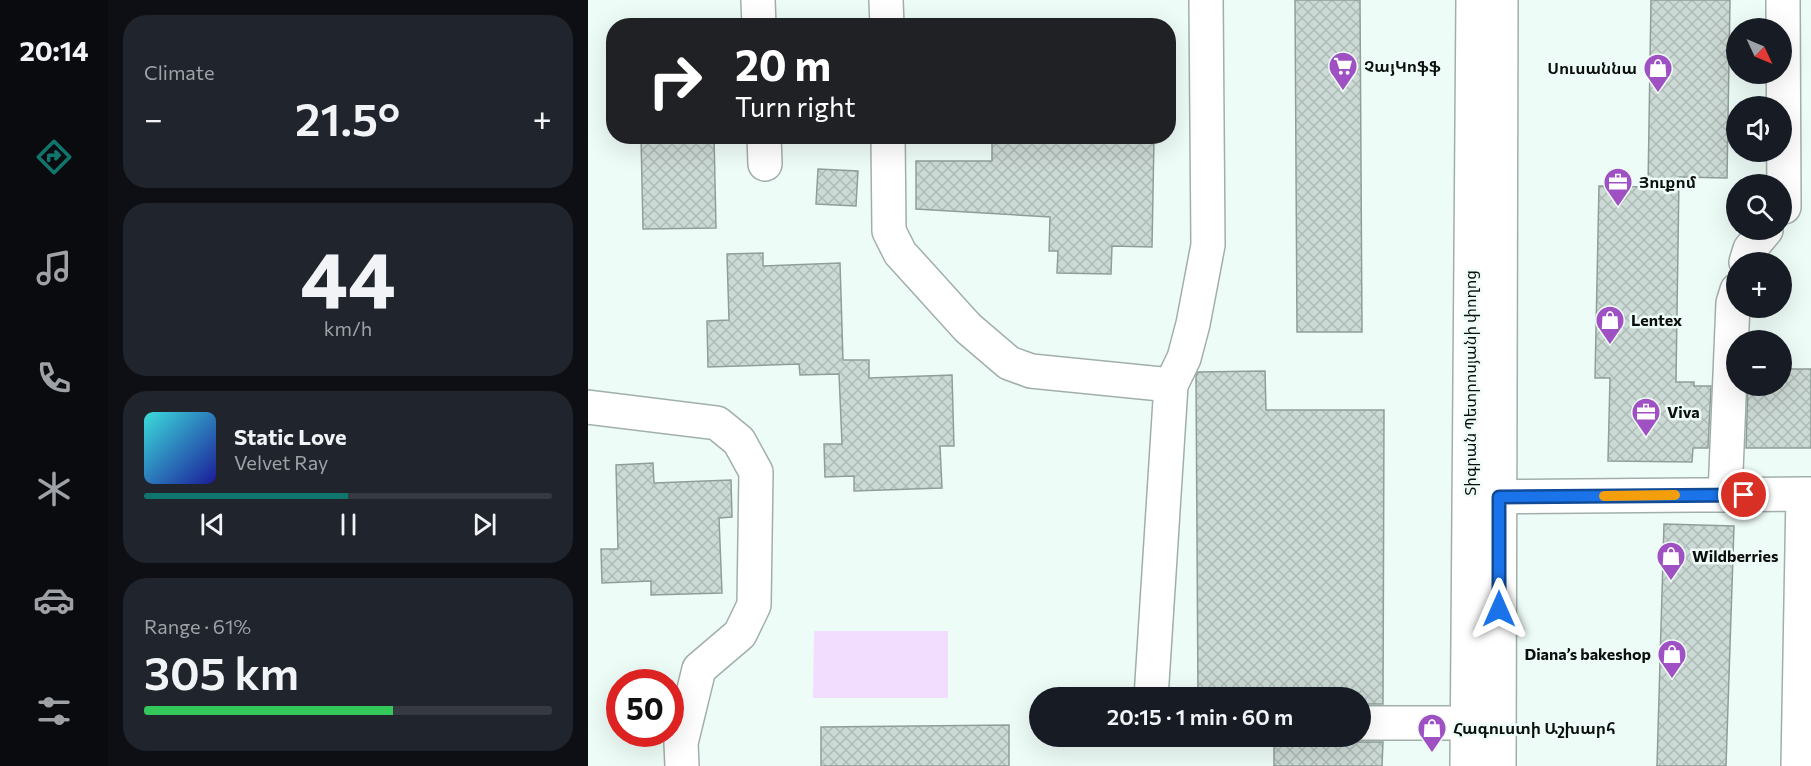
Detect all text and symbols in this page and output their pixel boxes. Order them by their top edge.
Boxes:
north arrow [1726,18,1792,84]
map controls [1726,18,1792,396]
text: 20:14 [19,34,89,67]
text: 20 m [735,38,831,90]
icon: right [636,42,714,120]
supermarket icon: ՉայԿոֆֆ [1327,50,1359,92]
shop icon: Սուսաննա [1642,52,1674,94]
place label: ՉայԿոֆֆ [1364,56,1441,76]
place label: Սուսաննա [1547,58,1637,77]
text: Climate [144,60,214,84]
text: 21.5° [295,90,400,145]
text: Turn right [735,90,855,123]
button: sound [1726,96,1792,162]
text: − [144,97,163,138]
text: + [533,97,552,138]
icon: directions [33,136,75,178]
office icon: Յուքոմ [1602,166,1634,208]
place label: Յուքոմ [1639,172,1697,192]
button: search [1726,174,1792,240]
text: 44 [300,229,396,324]
icon: music [33,247,75,289]
button: + [1726,252,1792,318]
street label: Տիգրան Պետրոսյանի փողոց [1460,270,1480,496]
shop icon: Lentex [1594,304,1626,346]
place label: Lentex [1631,310,1682,329]
text: km/h [324,316,372,340]
button: − [1726,330,1792,396]
icon: phone [33,357,75,399]
office icon: Viva [1630,396,1662,438]
place label: Viva [1667,402,1700,421]
text: Static Love [234,423,347,450]
text: Velvet Ray [234,450,328,474]
icon: climate [33,468,75,510]
pin [1718,469,1769,520]
icon: arrive [1727,478,1760,511]
icon: previous [196,508,229,541]
icon: pause [332,508,365,541]
icon: next [468,508,501,541]
shop icon: Wildberries [1655,540,1687,582]
place label: Wildberries [1692,546,1778,565]
position arrow [1467,577,1531,641]
icon: car [33,579,75,621]
text: Range · 61% [144,614,251,638]
shop icon: Diana’s bakeshop [1656,638,1688,680]
text: 305 km [144,644,299,699]
place label: Diana’s bakeshop [1524,644,1651,663]
speed limit sign: 50 [606,669,684,747]
icon: filters [33,690,75,732]
text: 20:15 · 1 min · 60 m [1107,703,1293,730]
shop icon: Հագուստի Աշխարհ [1416,712,1448,754]
place label: Հագուստի Աշխարհ [1453,718,1616,738]

